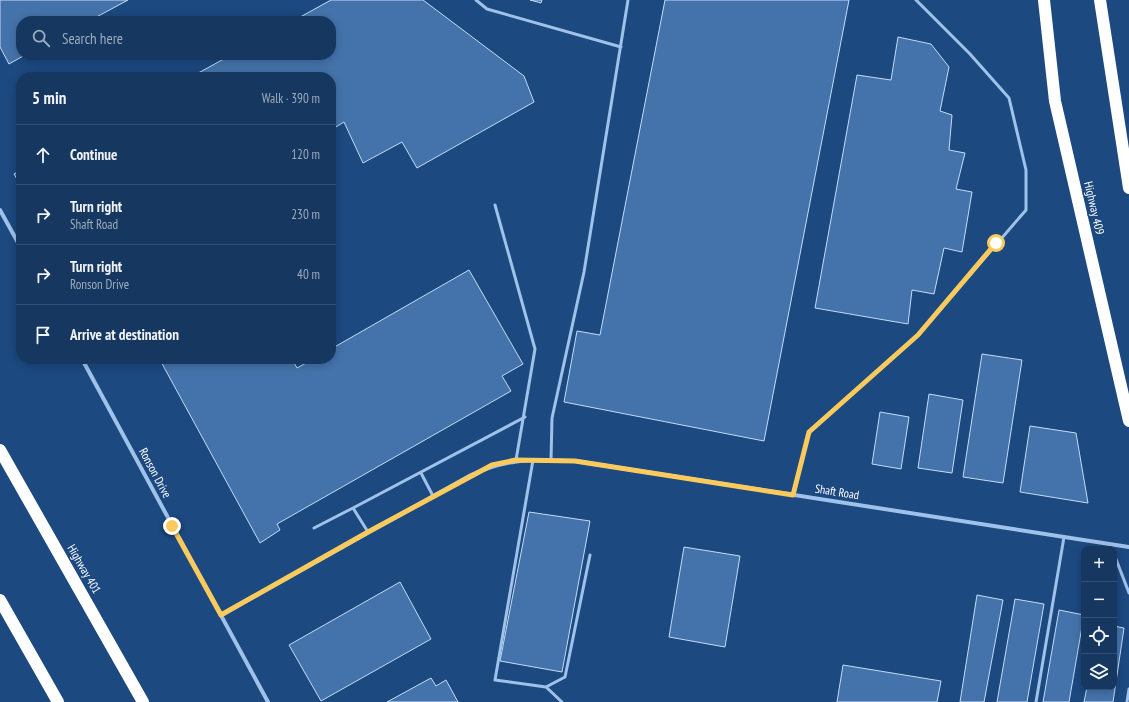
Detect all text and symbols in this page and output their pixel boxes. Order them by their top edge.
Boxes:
search box [16,16,336,60]
icon: search [30,27,52,49]
text: Search here [62,29,123,48]
text: 5 min [32,87,66,109]
text: Walk · 390 m [262,90,320,107]
icon: ahead [32,144,54,166]
text: Continue [70,145,117,164]
text: 120 m [291,146,320,163]
street label: Highway 409 [1081,180,1108,236]
text: Turn right [70,197,122,216]
icon: right [32,204,54,226]
text: 230 m [291,206,320,223]
text: Shaft Road [70,216,118,233]
route start [987,234,1005,252]
text: Turn right [70,257,122,276]
icon: right [32,264,54,286]
text: 40 m [297,266,320,283]
text: Ronson Drive [70,276,129,293]
icon: arrive [32,324,54,346]
text: Arrive at destination [70,325,179,344]
street label: Ronson Drive [136,445,175,500]
street label: Shaft Road [814,481,860,502]
route end [163,517,181,535]
street label: Highway 401 [64,541,105,596]
map controls [1081,546,1117,690]
button: + [1081,546,1117,582]
button: − [1081,582,1117,618]
button: locate [1081,618,1117,654]
button: layers [1081,654,1117,690]

